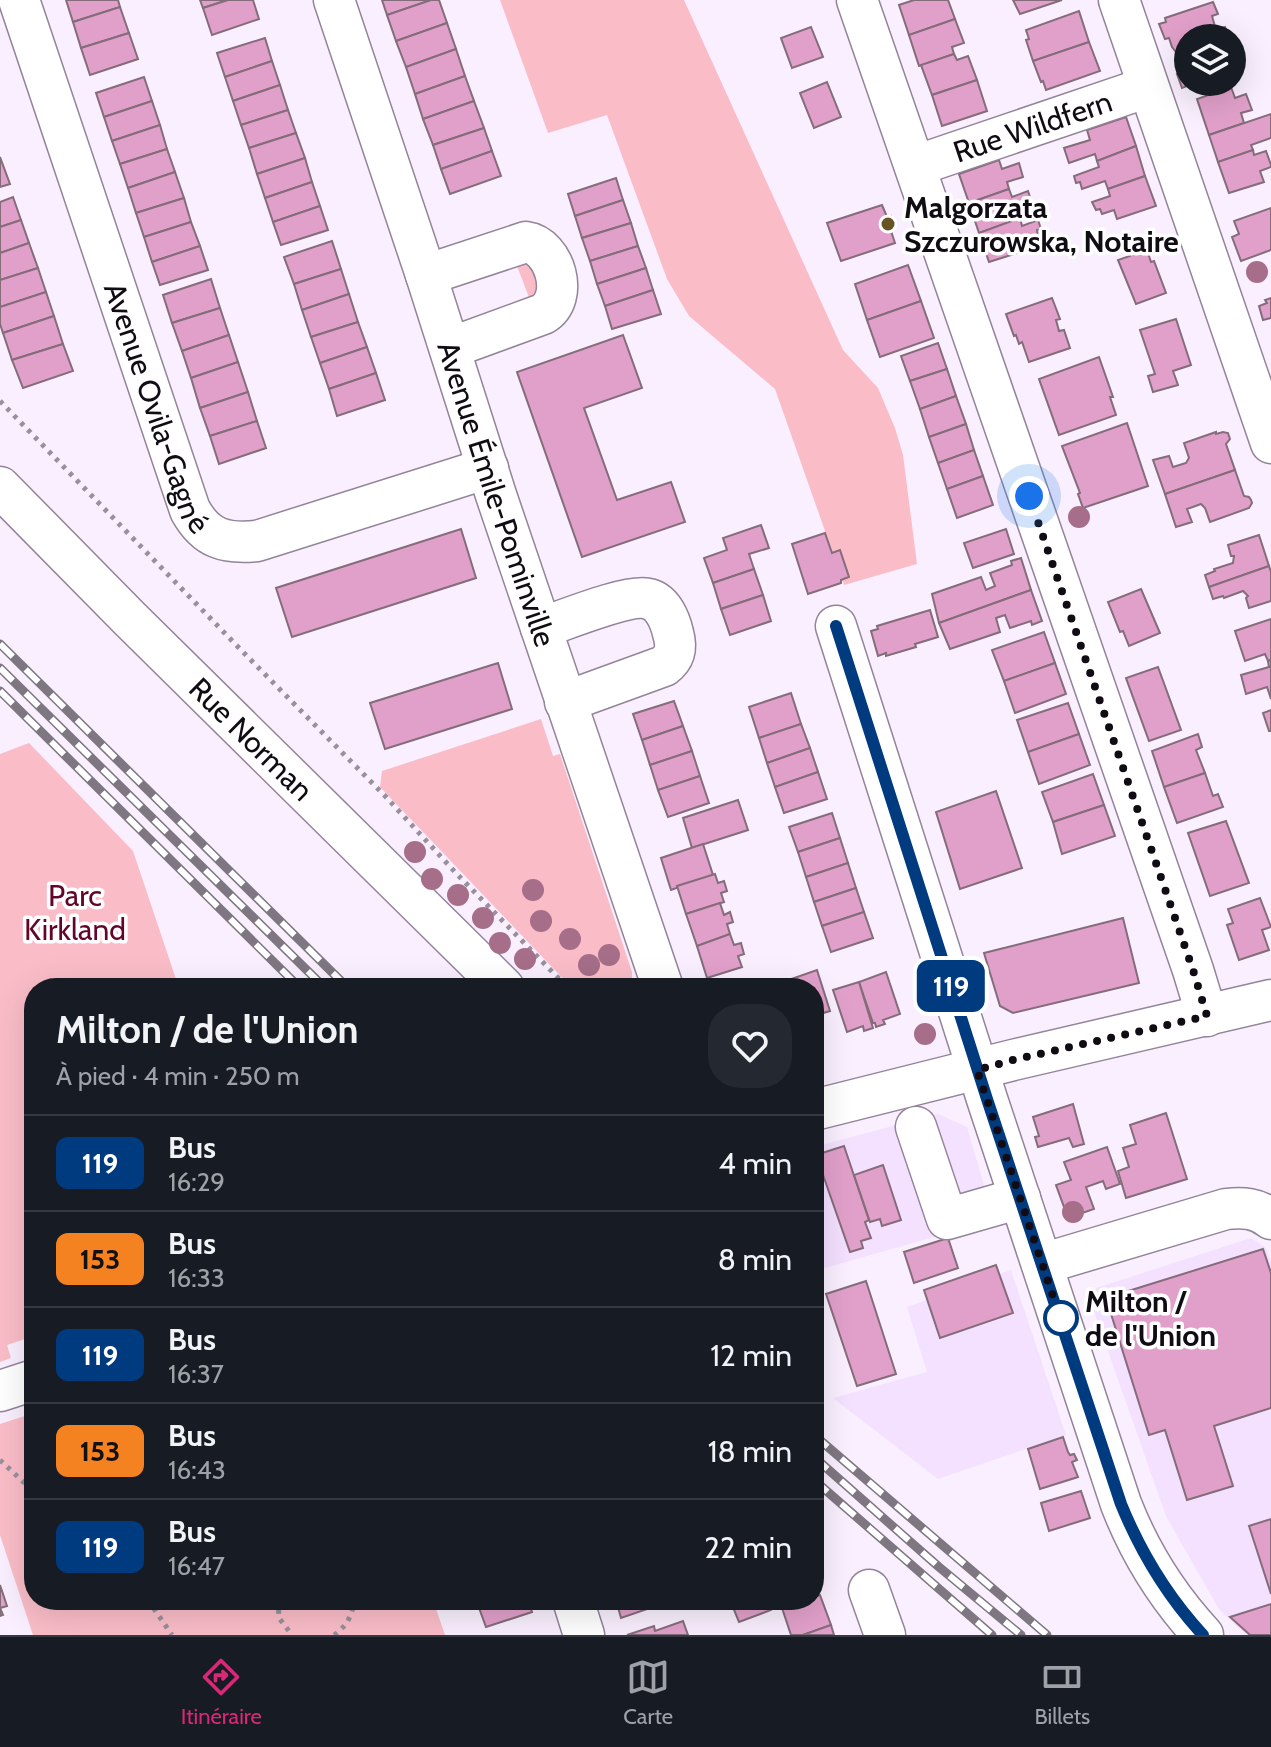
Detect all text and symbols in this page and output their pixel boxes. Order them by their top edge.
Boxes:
map controls [1174,24,1246,96]
button: layers [1174,24,1246,96]
street label: Rue Wildfern [948,82,1117,170]
place label: Malgorzata Szczurowska, Notaire [904,189,1179,260]
marker: Malgorzata Szczurowska, Notaire [879,215,897,233]
street label: Avenue Ovila-Gagné [96,278,218,541]
street label: Avenue Émile-Pominville [430,337,564,651]
your location [1009,476,1049,516]
street label: Rue Norman [182,670,321,808]
park label: Parc Kirkland [24,877,126,948]
line badge: 119 [905,960,997,1012]
text: 119 [933,969,969,1003]
button: heart [708,1004,792,1088]
text: Milton / de l'Union [56,1006,359,1053]
text: À pied · 4 min · 250 m [56,1060,300,1092]
text: Bus [168,1129,216,1166]
text: 4 min [718,1145,792,1182]
text: 119 [82,1146,118,1180]
text: 16:29 [168,1166,225,1198]
text: Bus [168,1225,216,1262]
text: 8 min [718,1241,792,1278]
text: 153 [80,1242,120,1276]
text: 16:33 [168,1262,225,1294]
place label: Milton / de l'Union [1085,1283,1216,1354]
marker: Milton / de l'Union [1044,1301,1078,1335]
text: Bus [168,1321,216,1358]
text: 12 min [710,1337,792,1374]
text: 119 [82,1338,118,1372]
text: 16:37 [168,1358,224,1390]
text: Bus [168,1417,216,1454]
text: 18 min [708,1433,792,1470]
text: 153 [80,1434,120,1468]
text: 16:43 [168,1454,226,1486]
text: Bus [168,1513,216,1550]
text: 22 min [704,1529,792,1566]
text: 119 [82,1530,118,1564]
text: 16:47 [168,1550,225,1582]
tab: Itinéraire [181,1655,262,1730]
tab: Carte [623,1655,673,1730]
tab: Billets [1035,1655,1090,1730]

